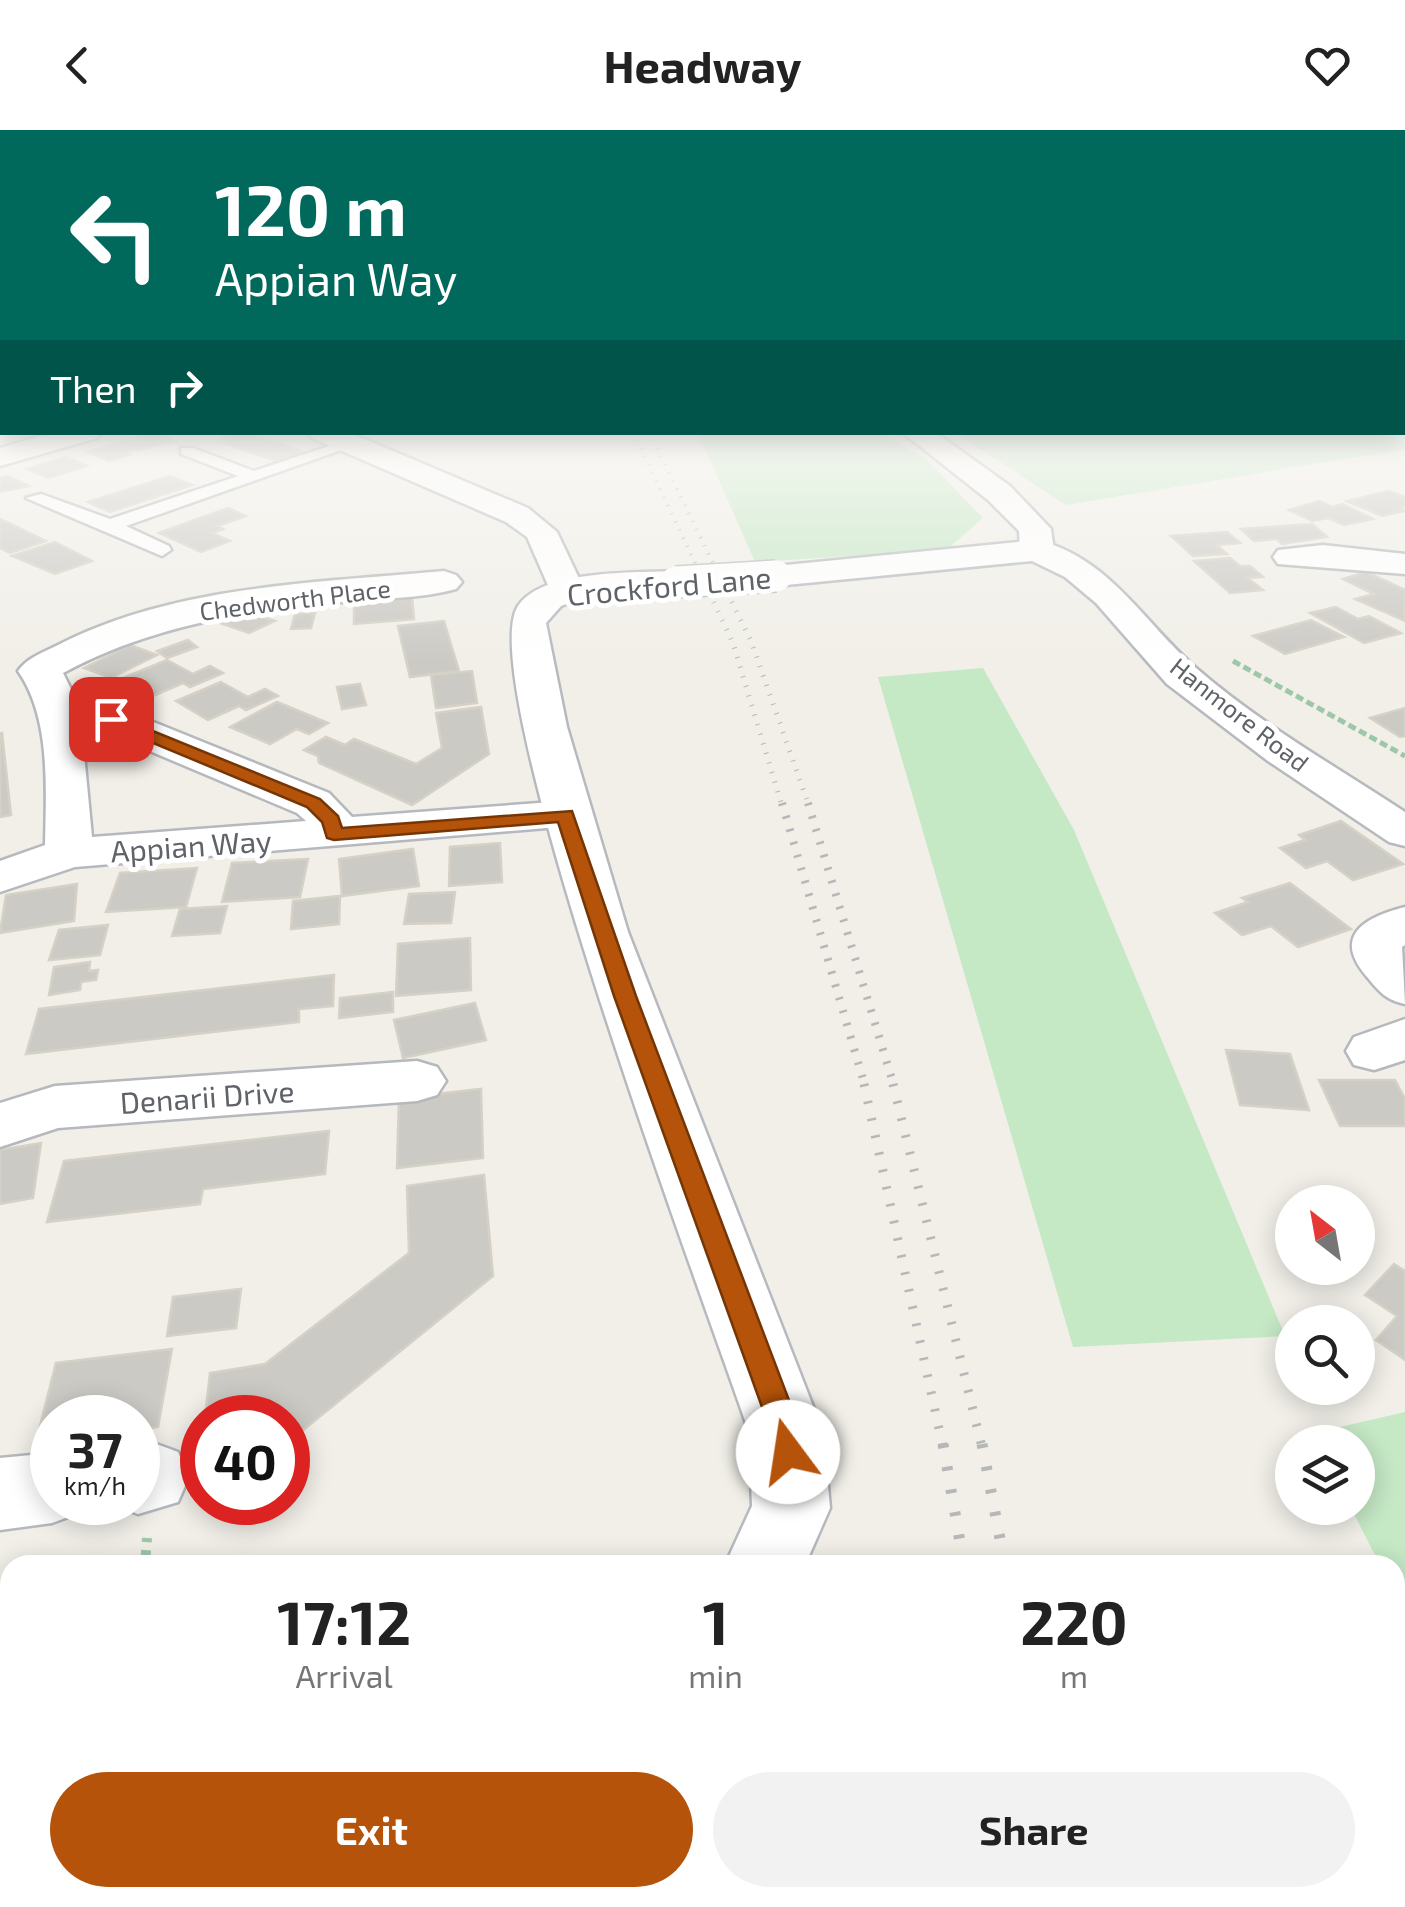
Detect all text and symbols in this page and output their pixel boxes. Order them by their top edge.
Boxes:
icon: back [50,38,105,93]
text: Headway [604,38,801,92]
icon: heart [1300,38,1355,93]
text: 120 m [215,166,407,250]
icon: left [50,170,180,300]
text: Appian Way [215,251,457,305]
icon: right [157,360,212,415]
text: Then [50,365,137,411]
street label: Crockford Lane [565,558,773,612]
street label: Chedworth Place [198,572,392,626]
street label: Hanmore Road [1165,651,1315,777]
pin [69,677,154,762]
icon: arrive [84,692,139,747]
street label: Appian Way [109,821,273,869]
street label: Denarii Drive [119,1072,295,1120]
north arrow [1275,1185,1375,1285]
map controls [1275,1185,1375,1525]
button: search [1275,1305,1375,1405]
speed limit sign: 40 [180,1395,310,1525]
position arrow [736,1400,840,1504]
text: 37 [68,1418,122,1478]
button: layers [1275,1425,1375,1525]
text: km/h [64,1470,126,1500]
text: 17:12 [277,1585,411,1657]
text: 1 [703,1585,729,1657]
text: 220 [1020,1585,1128,1657]
text: Arrival [295,1656,393,1694]
text: min [688,1656,743,1694]
text: m [1060,1656,1088,1694]
button: Exit [50,1772,693,1887]
button: Share [713,1772,1355,1887]

